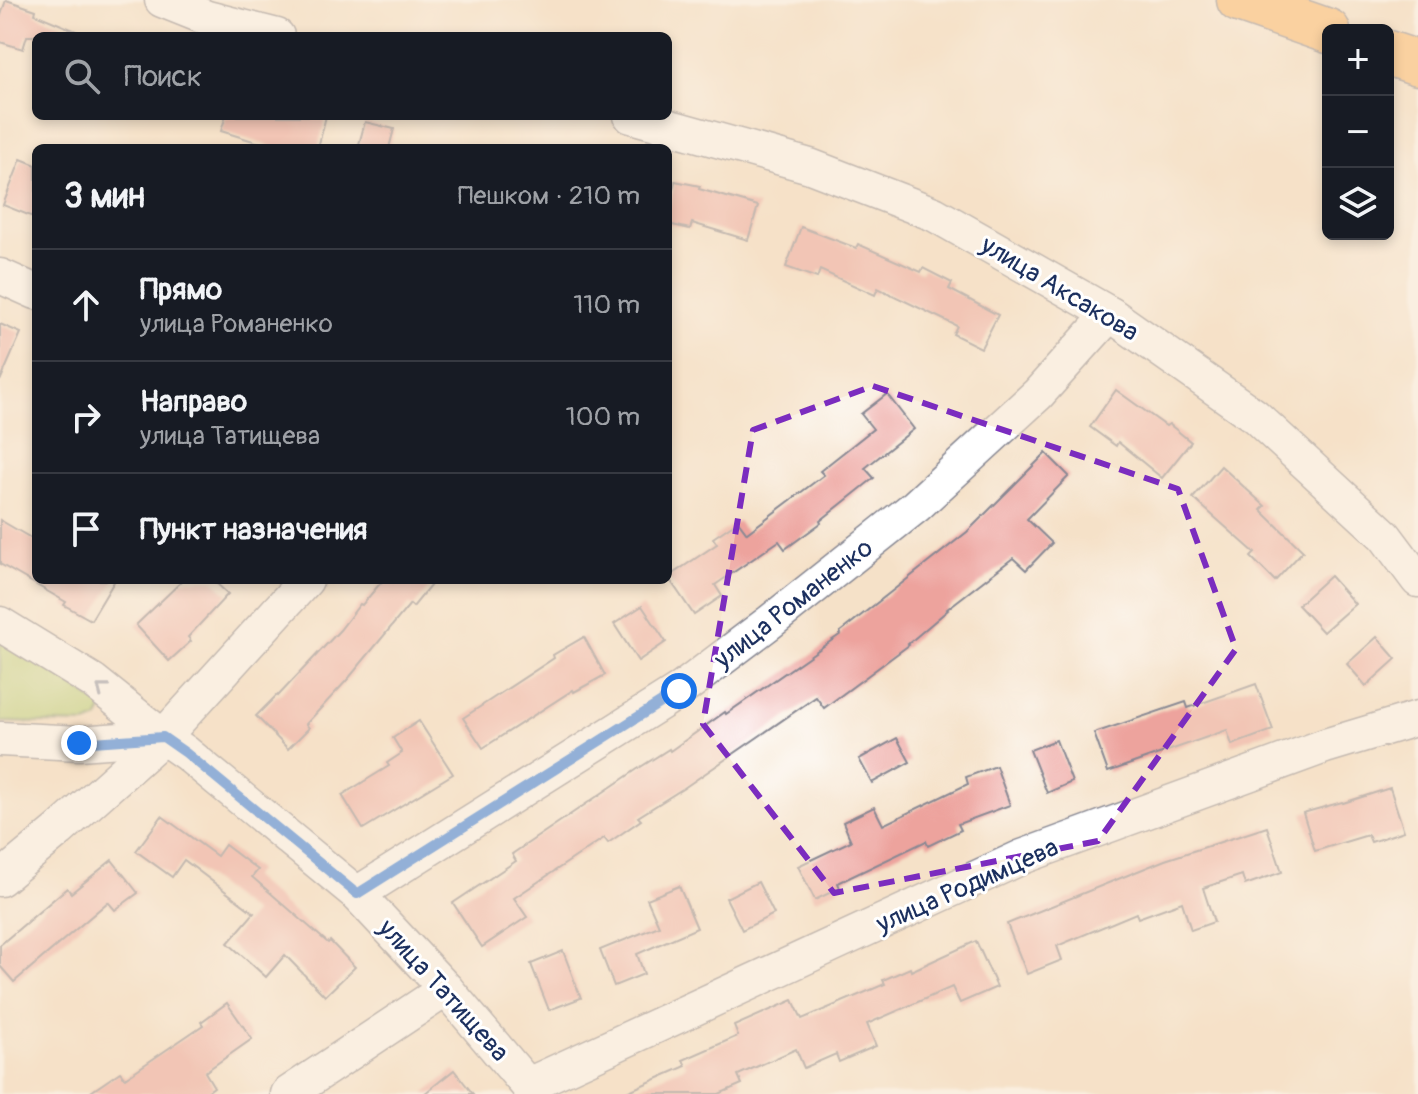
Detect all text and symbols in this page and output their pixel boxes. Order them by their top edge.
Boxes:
map controls [1322,24,1394,240]
button: + [1322,24,1394,96]
search box [32,32,672,120]
icon: search [60,54,104,98]
text: Поиск [124,58,202,95]
button: − [1322,96,1394,168]
button: layers [1322,168,1394,240]
text: 3 мин [64,175,145,218]
text: Пешком · 210 m [458,180,640,212]
street label: улица Аксакова [974,229,1144,348]
text: Прямо [140,271,222,308]
icon: ahead [64,283,108,327]
text: 110 m [573,289,640,321]
text: улица Романенко [140,308,333,340]
text: Направо [140,383,247,420]
icon: right [64,395,108,439]
text: 100 m [566,401,640,433]
text: улица Татищева [140,420,320,452]
icon: arrive [64,507,108,551]
text: Пункт назначения [140,511,367,548]
street label: улица Романенко [707,532,879,676]
route start [661,673,697,709]
one-way arrow [96,684,111,698]
route end [61,725,97,761]
street label: улица Родимцева [871,832,1063,941]
street label: улица Татищева [370,912,515,1068]

